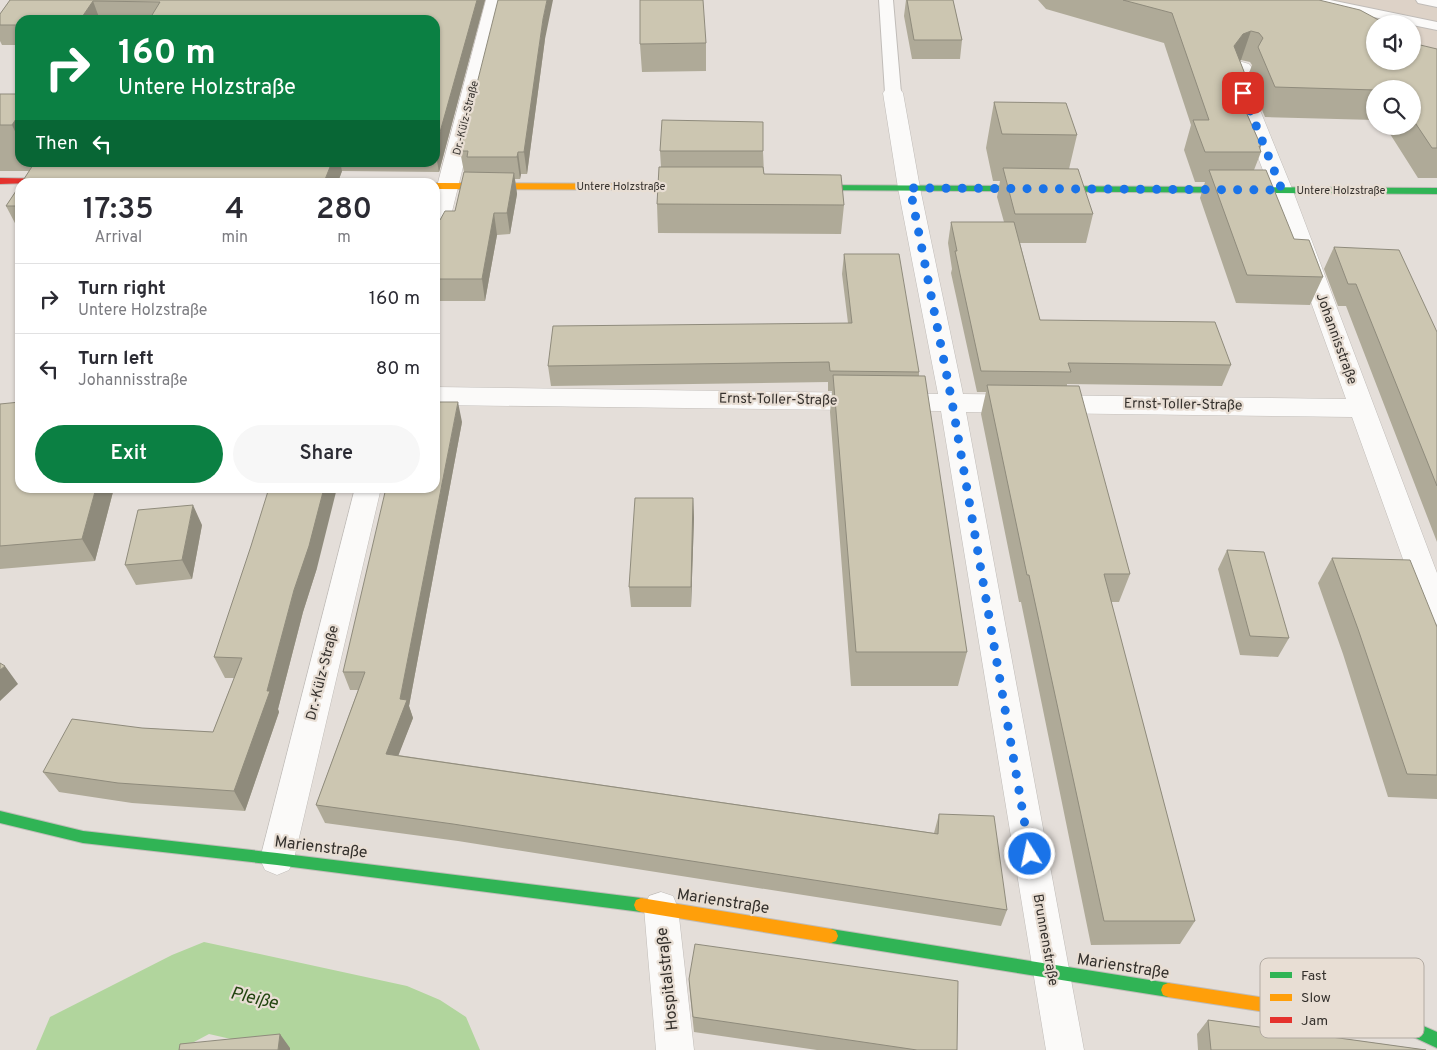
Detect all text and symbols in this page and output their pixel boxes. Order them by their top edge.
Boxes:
map controls [1366,15,1421,135]
button: sound [1366,15,1421,70]
text: 160 m [118,32,216,76]
icon: right [35,35,100,100]
pin [1222,72,1264,114]
text: Untere Holzstraße [118,75,296,102]
street label: Dr.-Külz-Straße [450,79,482,157]
icon: arrive [1229,79,1257,107]
button: search [1366,80,1421,135]
icon: left [88,130,116,158]
text: Then [35,132,78,156]
street label: Untere Holzstraße [577,180,666,194]
street label: Untere Holzstraße [1297,184,1386,198]
text: 17:35 [83,192,154,229]
text: 4 [225,192,244,229]
text: 280 [316,192,372,229]
text: Arrival [94,228,142,248]
text: min [221,228,248,248]
text: m [337,228,351,248]
text: Turn right [78,277,166,301]
icon: right [35,285,63,313]
text: 160 m [369,287,420,311]
street label: Johannisstraße [1312,291,1360,387]
text: Untere Holzstraße [78,301,207,321]
text: Turn left [78,347,154,371]
icon: left [35,355,63,383]
text: 80 m [376,357,420,381]
text: Johannisstraße [78,371,188,391]
street label: Ernst-Toller-Straße [719,390,837,410]
street label: Ernst-Toller-Straße [1124,395,1242,415]
button: Exit [35,425,223,483]
button: Share [233,425,420,483]
street label: Dr.-Külz-Straße [303,624,343,722]
position arrow [1003,827,1055,879]
street label: Marienstraße [273,832,369,864]
street label: Marienstraße [675,885,771,919]
street label: Brunnenstraße [1029,893,1061,987]
street label: Hospitalstraße [653,926,683,1032]
street label: Marienstraße [1075,950,1171,984]
legend [1260,958,1424,1038]
text: Fast [1301,968,1327,985]
water label: Pleiße [228,982,281,1016]
text: Slow [1301,990,1331,1007]
text: Jam [1301,1013,1328,1030]

